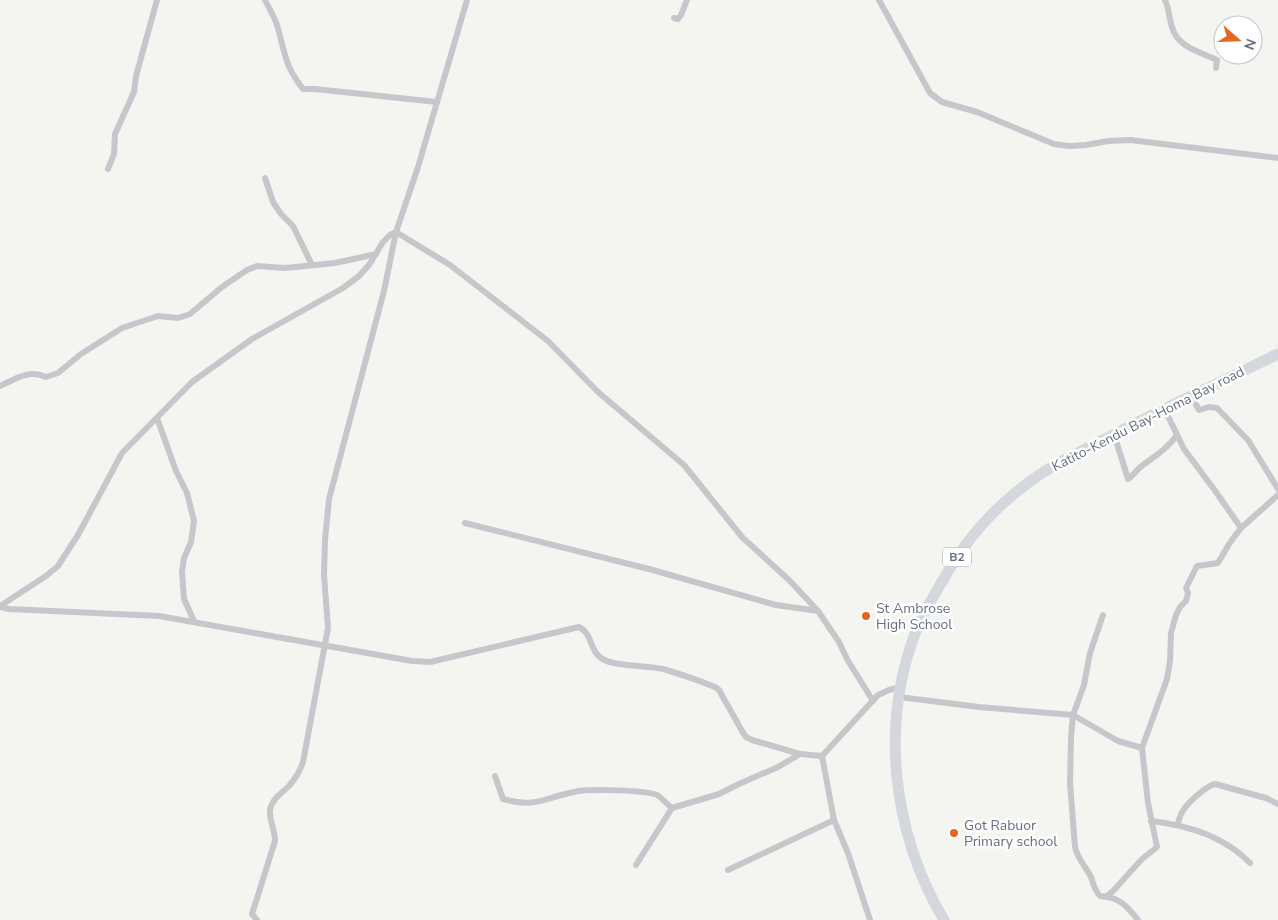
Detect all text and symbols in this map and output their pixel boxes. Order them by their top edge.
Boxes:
north arrow [1213,15,1263,65]
text: N [1239,36,1260,52]
street label: Katito-Kendu Bay-Homa Bay road [1048,362,1248,476]
road number: B2 [943,548,971,566]
place label: St Ambrose High School [876,599,953,634]
marker: St Ambrose High School [860,610,872,622]
place label: Got Rabuor Primary school [964,816,1058,851]
marker: Got Rabuor Primary school [948,827,960,839]

